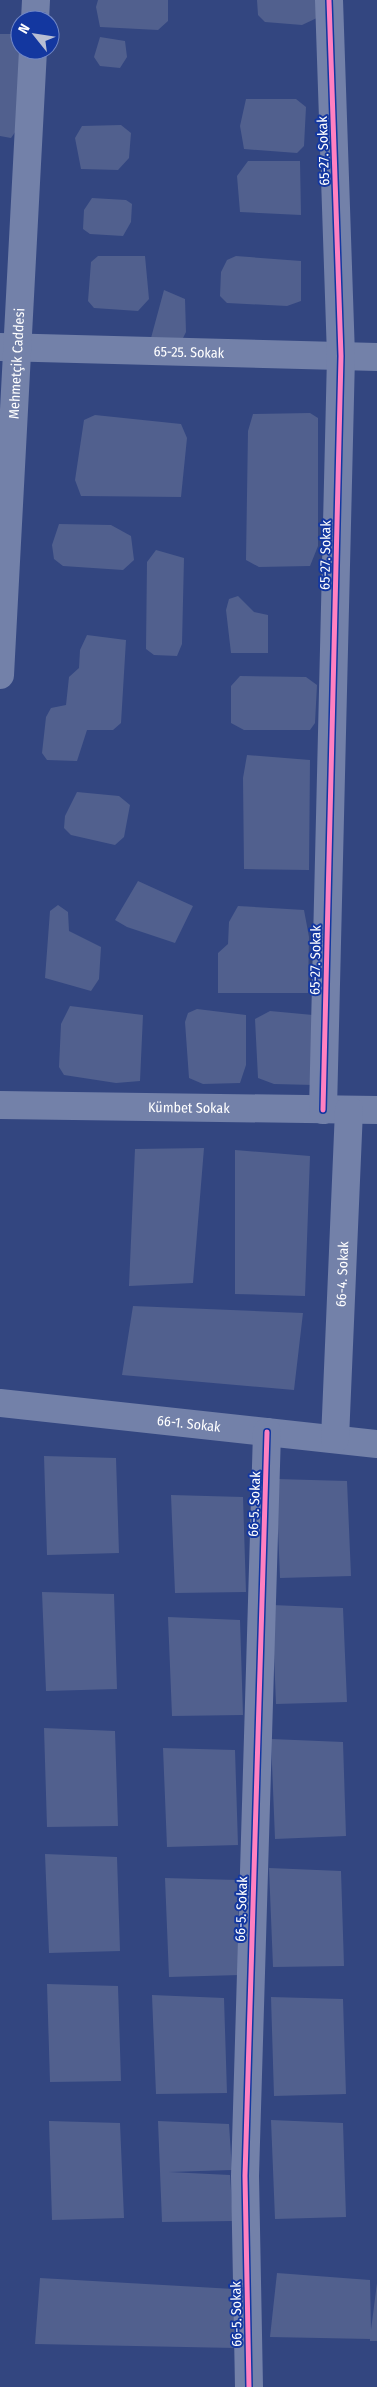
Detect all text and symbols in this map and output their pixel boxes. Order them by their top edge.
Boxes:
north arrow [10,10,60,60]
text: N [15,21,34,37]
street label: 65-27. Sokak [314,115,333,186]
street label: Mehmetçik Caddesi [6,308,28,419]
street label: 65-25. Sokak [153,343,225,362]
street label: 65-27. Sokak [316,520,335,590]
street label: 65-27. Sokak [306,925,325,995]
street label: Kümbet Sokak [148,1099,230,1117]
street label: 66-4. Sokak [333,1240,352,1308]
street label: 66-1. Sokak [156,1412,222,1436]
street label: 66-5. Sokak [245,1470,264,1537]
street label: 66-5. Sokak [232,1875,251,1942]
street label: 66-5. Sokak [227,2281,246,2347]

